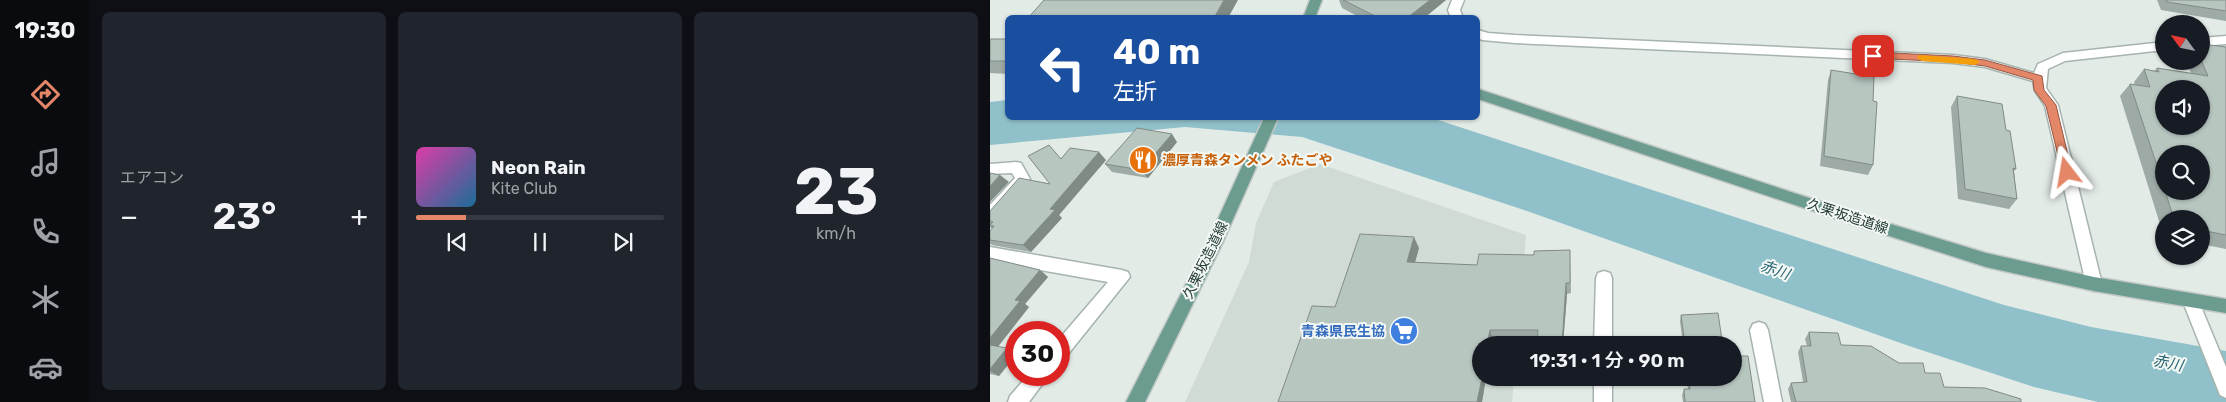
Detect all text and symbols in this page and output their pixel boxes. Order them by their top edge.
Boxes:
north arrow [2155,15,2210,70]
map controls [2155,15,2210,265]
text: 19:30 [15,17,75,44]
text: 40 m [1113,31,1200,73]
icon: left [1030,35,1095,100]
pin [1852,35,1894,77]
icon: arrive [1859,42,1887,70]
icon: directions [28,77,63,112]
text: 左折 [1113,78,1157,105]
button: sound [2155,80,2210,135]
icon: music [28,145,63,180]
restaurant icon: 濃厚青森タンメン ふたごや [1128,145,1158,175]
position arrow [2040,145,2092,197]
button: search [2155,145,2210,200]
place label: 濃厚青森タンメン ふたごや [1162,152,1333,169]
text: 23 [793,153,879,230]
text: Neon Rain [491,156,586,179]
text: エアコン [120,168,184,187]
text: Kite Club [491,179,557,198]
text: 23° [212,193,276,239]
street label: 久栗坂造道線 [1805,195,1890,238]
text: − [120,200,138,233]
text: + [351,200,368,233]
button: layers [2155,210,2210,265]
icon: phone [28,214,63,249]
street label: 久栗坂造道線 [1179,219,1232,302]
text: km/h [816,224,856,243]
icon: previous [443,228,471,256]
icon: pause [526,228,554,256]
icon: next [609,228,637,256]
water label: 赤川 [1758,257,1794,284]
icon: climate [28,282,63,317]
supermarket icon: 青森県民生協 [1389,316,1419,346]
speed limit sign: 30 [1005,321,1070,386]
place label: 青森県民生協 [1301,323,1385,340]
text: 19:31 · 1 分 · 90 m [1529,349,1685,372]
icon: car [28,350,63,385]
water label: 赤川 [2152,351,2186,375]

